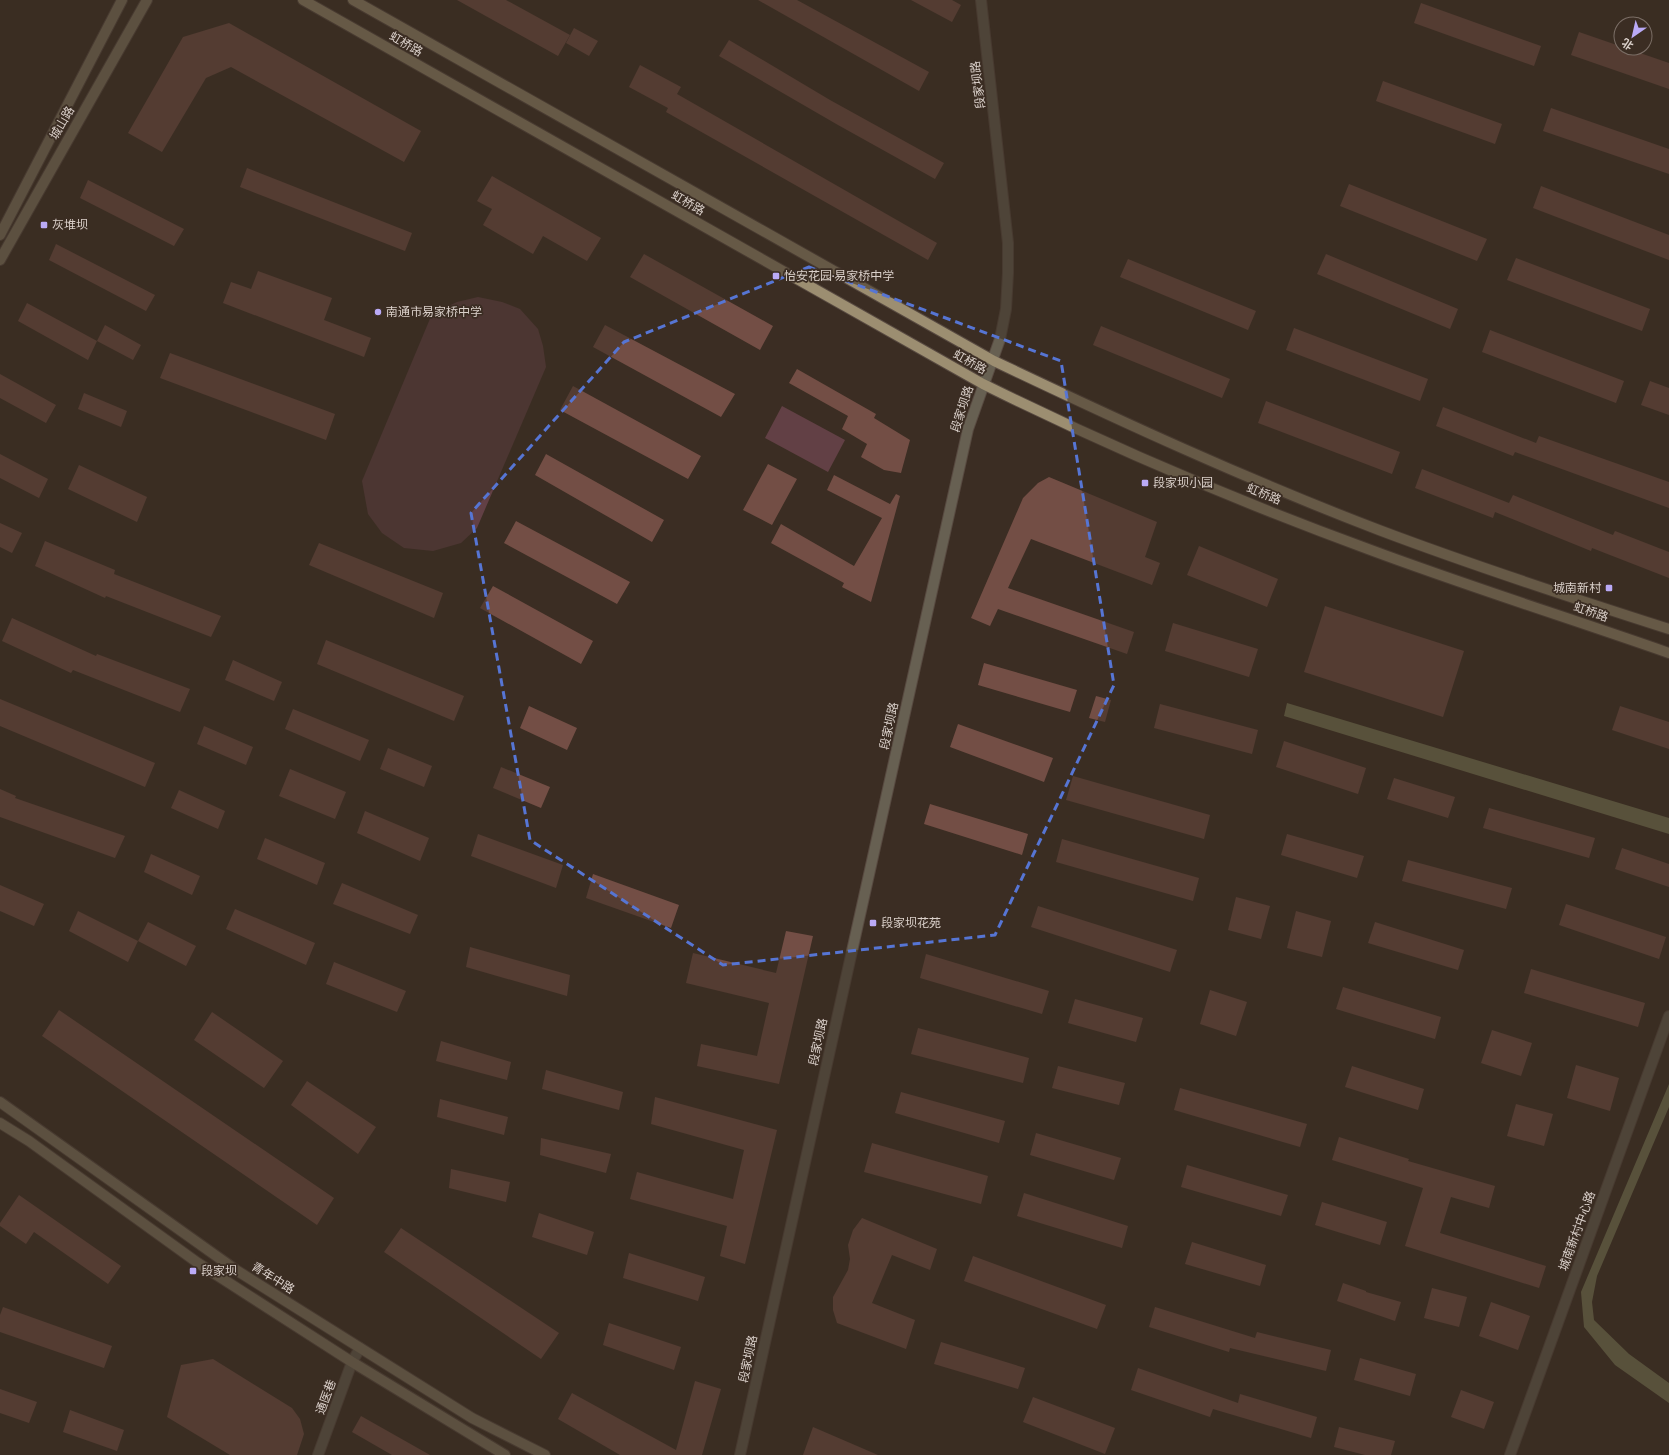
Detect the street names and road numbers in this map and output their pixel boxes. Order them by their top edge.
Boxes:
street label: 虹桥路 [386,28,426,60]
street label: 段家坝路 [967,60,989,110]
street label: 城山路 [46,103,78,143]
street label: 虹桥路 [668,187,708,219]
street label: 虹桥路 [950,346,990,378]
street label: 段家坝路 [947,384,977,434]
street label: 虹桥路 [1244,480,1284,508]
street label: 虹桥路 [1571,599,1611,625]
street label: 段家坝路 [876,701,902,751]
street label: 段家坝路 [805,1017,831,1067]
street label: 城南新村中心路 [1555,1189,1599,1273]
street label: 青年中路 [248,1258,298,1298]
street label: 段家坝路 [735,1334,761,1384]
street label: 通医巷 [312,1377,340,1417]

